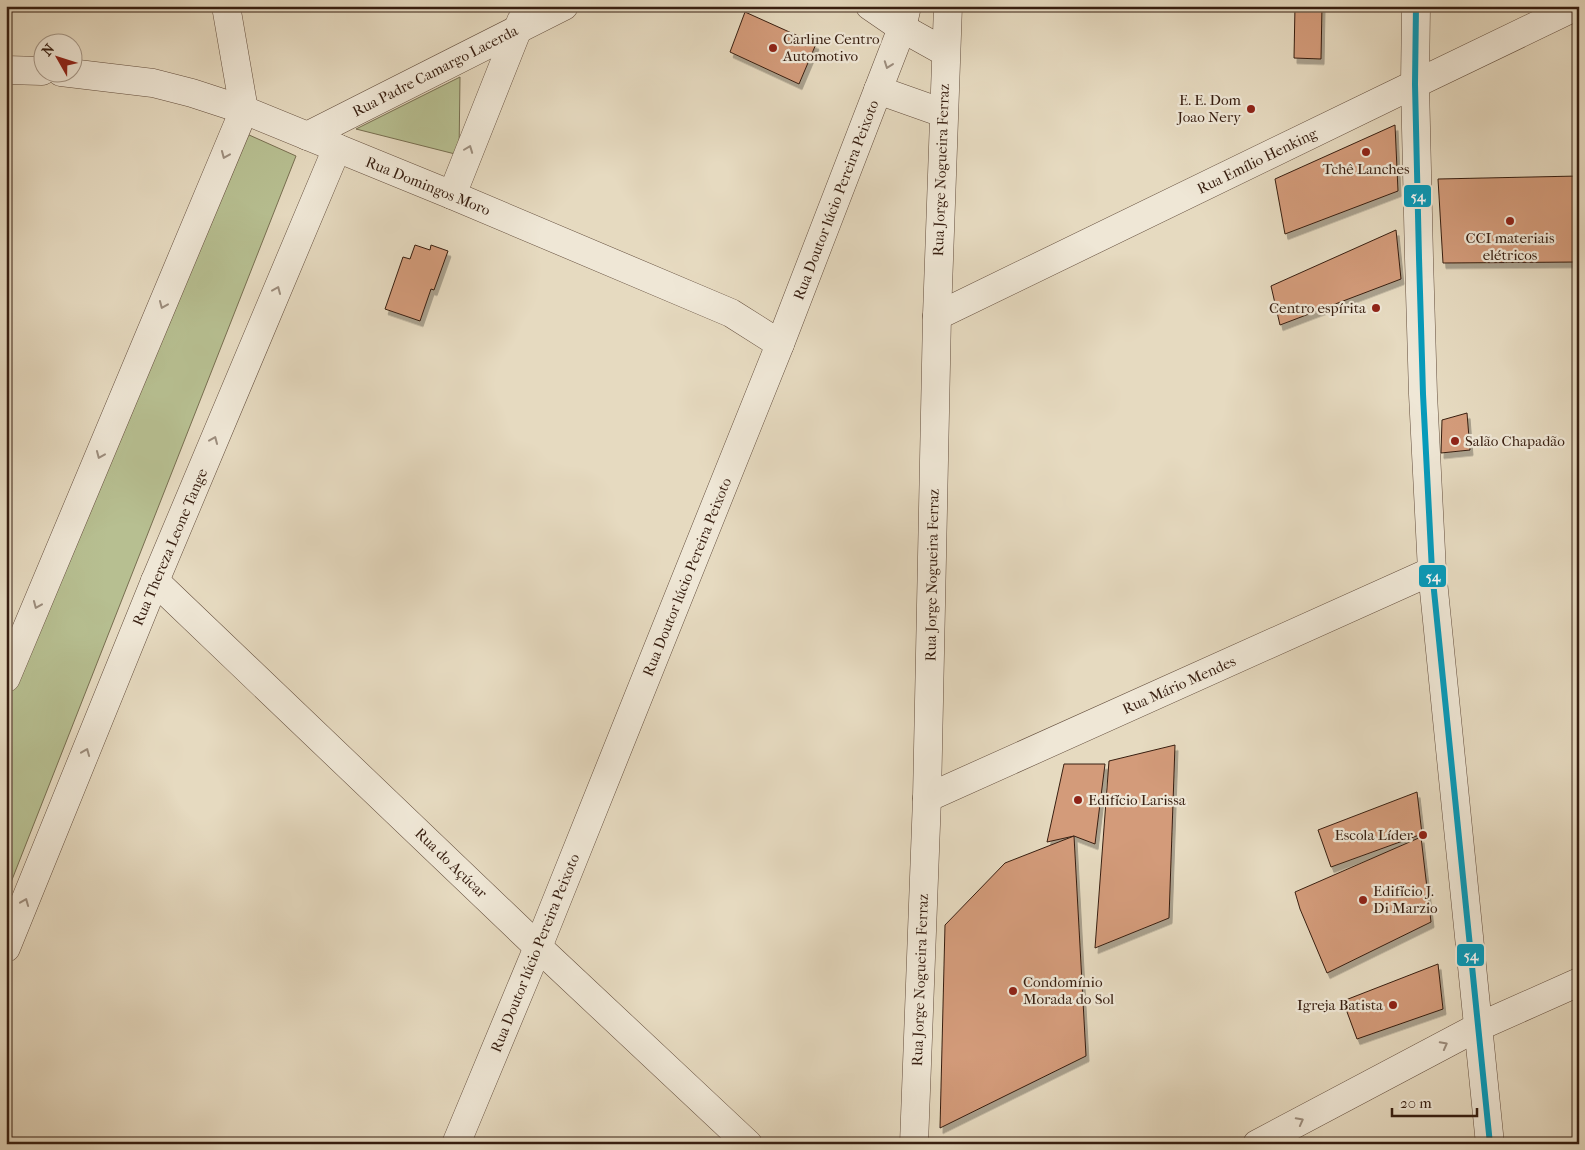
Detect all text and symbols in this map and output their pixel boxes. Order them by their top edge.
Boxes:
street label: Rua Padre Camargo Lacerda [349,21,522,121]
place label: Carline Centro Automotivo [782,30,880,65]
north arrow [32,32,82,82]
text: N [38,40,58,60]
marker: Carline Centro Automotivo [767,42,779,54]
one-way arrow [884,60,894,69]
street label: Rua Jorge Nogueira Ferraz [929,83,953,257]
place label: E. E. Dom Joao Nery [1176,91,1242,126]
street label: Rua Doutor lúcio Pereira Peixoto [789,97,883,303]
marker: E. E. Dom Joao Nery [1245,103,1257,115]
street label: Rua Emílio Henking [1194,124,1321,198]
one-way arrow [463,145,474,154]
marker: Tchê Lanches [1360,146,1372,158]
one-way arrow [221,150,232,159]
street label: Rua Domingos Moro [363,153,493,219]
place label: Tchê Lanches [1322,160,1410,178]
line badge: 54 [1403,184,1432,208]
text: 54 [1411,188,1426,205]
marker: CCI materiais elétricos [1504,215,1516,227]
place label: CCI materiais elétricos [1465,229,1555,264]
one-way arrow [271,286,282,295]
place label: Centro espírita [1269,299,1367,317]
one-way arrow [158,300,169,309]
marker: Centro espírita [1370,302,1382,314]
place label: Salão Chapadão [1465,432,1565,450]
marker: Salão Chapadão [1449,435,1461,447]
one-way arrow [208,436,219,445]
one-way arrow [96,450,106,459]
street label: Rua Thereza Leone Tange [129,465,212,628]
street label: Rua Doutor lúcio Pereira Peixoto [639,475,735,679]
street label: Rua Jorge Nogueira Ferraz [921,488,943,661]
line badge: 54 [1418,564,1447,588]
text: 54 [1426,568,1441,585]
one-way arrow [33,600,44,609]
street label: Rua Mário Mendes [1120,652,1239,718]
one-way arrow [79,748,90,757]
place label: Edifício Larissa [1088,791,1187,809]
marker: Edifício Larissa [1072,794,1084,806]
street label: Rua do Açúcar [411,824,491,902]
place label: Escola Líder [1335,826,1414,844]
marker: Escola Líder [1417,829,1429,841]
street label: Rua Doutor lúcio Pereira Peixoto [487,851,583,1055]
place label: Edifício J. Di Marzio [1373,882,1438,917]
street label: Rua Jorge Nogueira Ferraz [908,893,932,1067]
marker: Edifício J. Di Marzio [1357,894,1369,906]
one-way arrow [18,898,29,907]
line badge: 54 [1456,943,1485,967]
text: 54 [1464,947,1479,964]
place label: Condomínio Morada do Sol [1023,973,1114,1008]
marker: Condomínio Morada do Sol [1007,985,1019,997]
place label: Igreja Batista [1297,996,1384,1014]
marker: Igreja Batista [1387,999,1399,1011]
one-way arrow [1439,1041,1448,1051]
scale bar [1392,1085,1478,1117]
text: 20 m [1400,1094,1432,1112]
one-way arrow [1295,1117,1304,1127]

